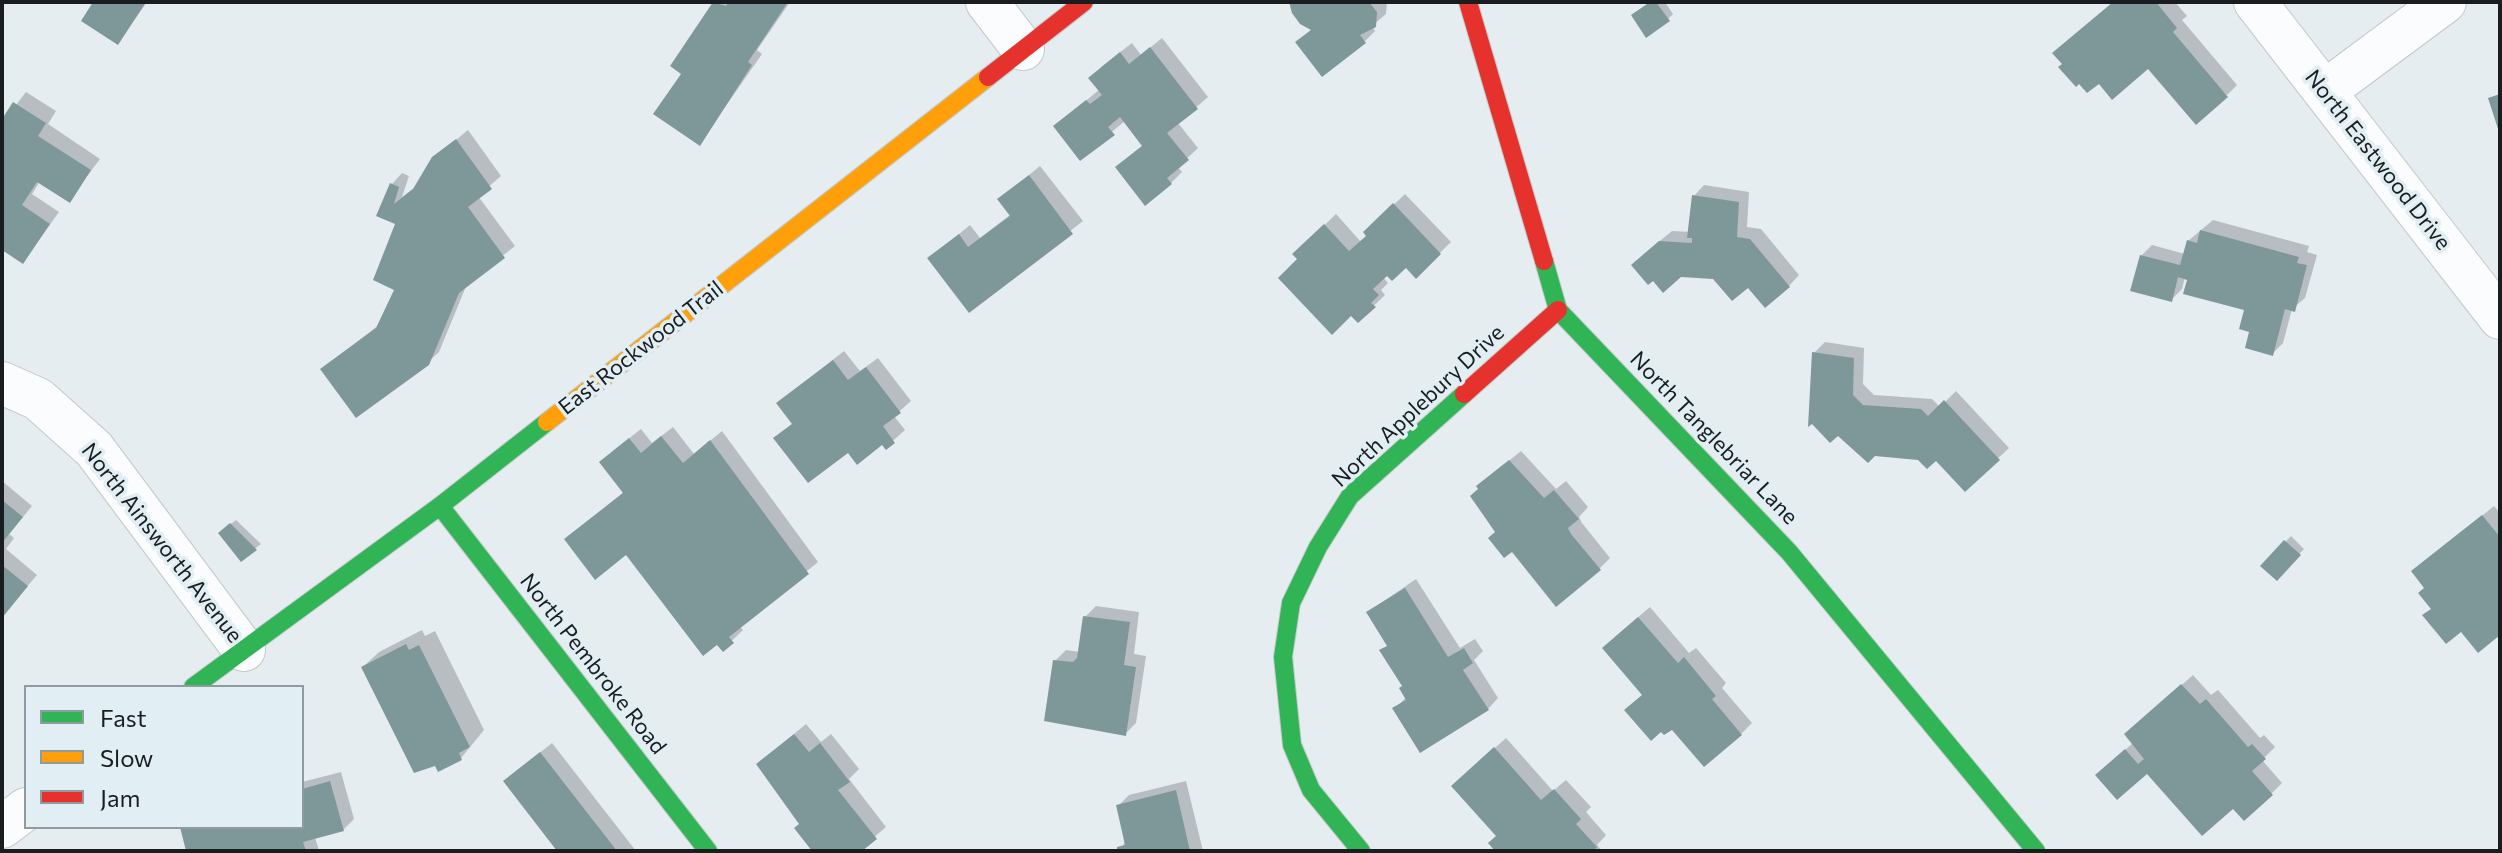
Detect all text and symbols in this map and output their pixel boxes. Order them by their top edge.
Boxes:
street label: North Eastwood Drive [2299,65,2457,255]
street label: East Rockwood Trail [553,276,729,420]
street label: North Applebury Drive [1327,319,1509,493]
street label: North Tanglebriar Lane [1625,346,1803,530]
street label: North Ainsworth Avenue [76,438,248,648]
street label: North Pembroke Road [514,568,672,760]
legend [24,685,304,829]
text: Fast [100,703,147,732]
text: Slow [100,743,153,772]
text: Jam [100,783,140,812]

